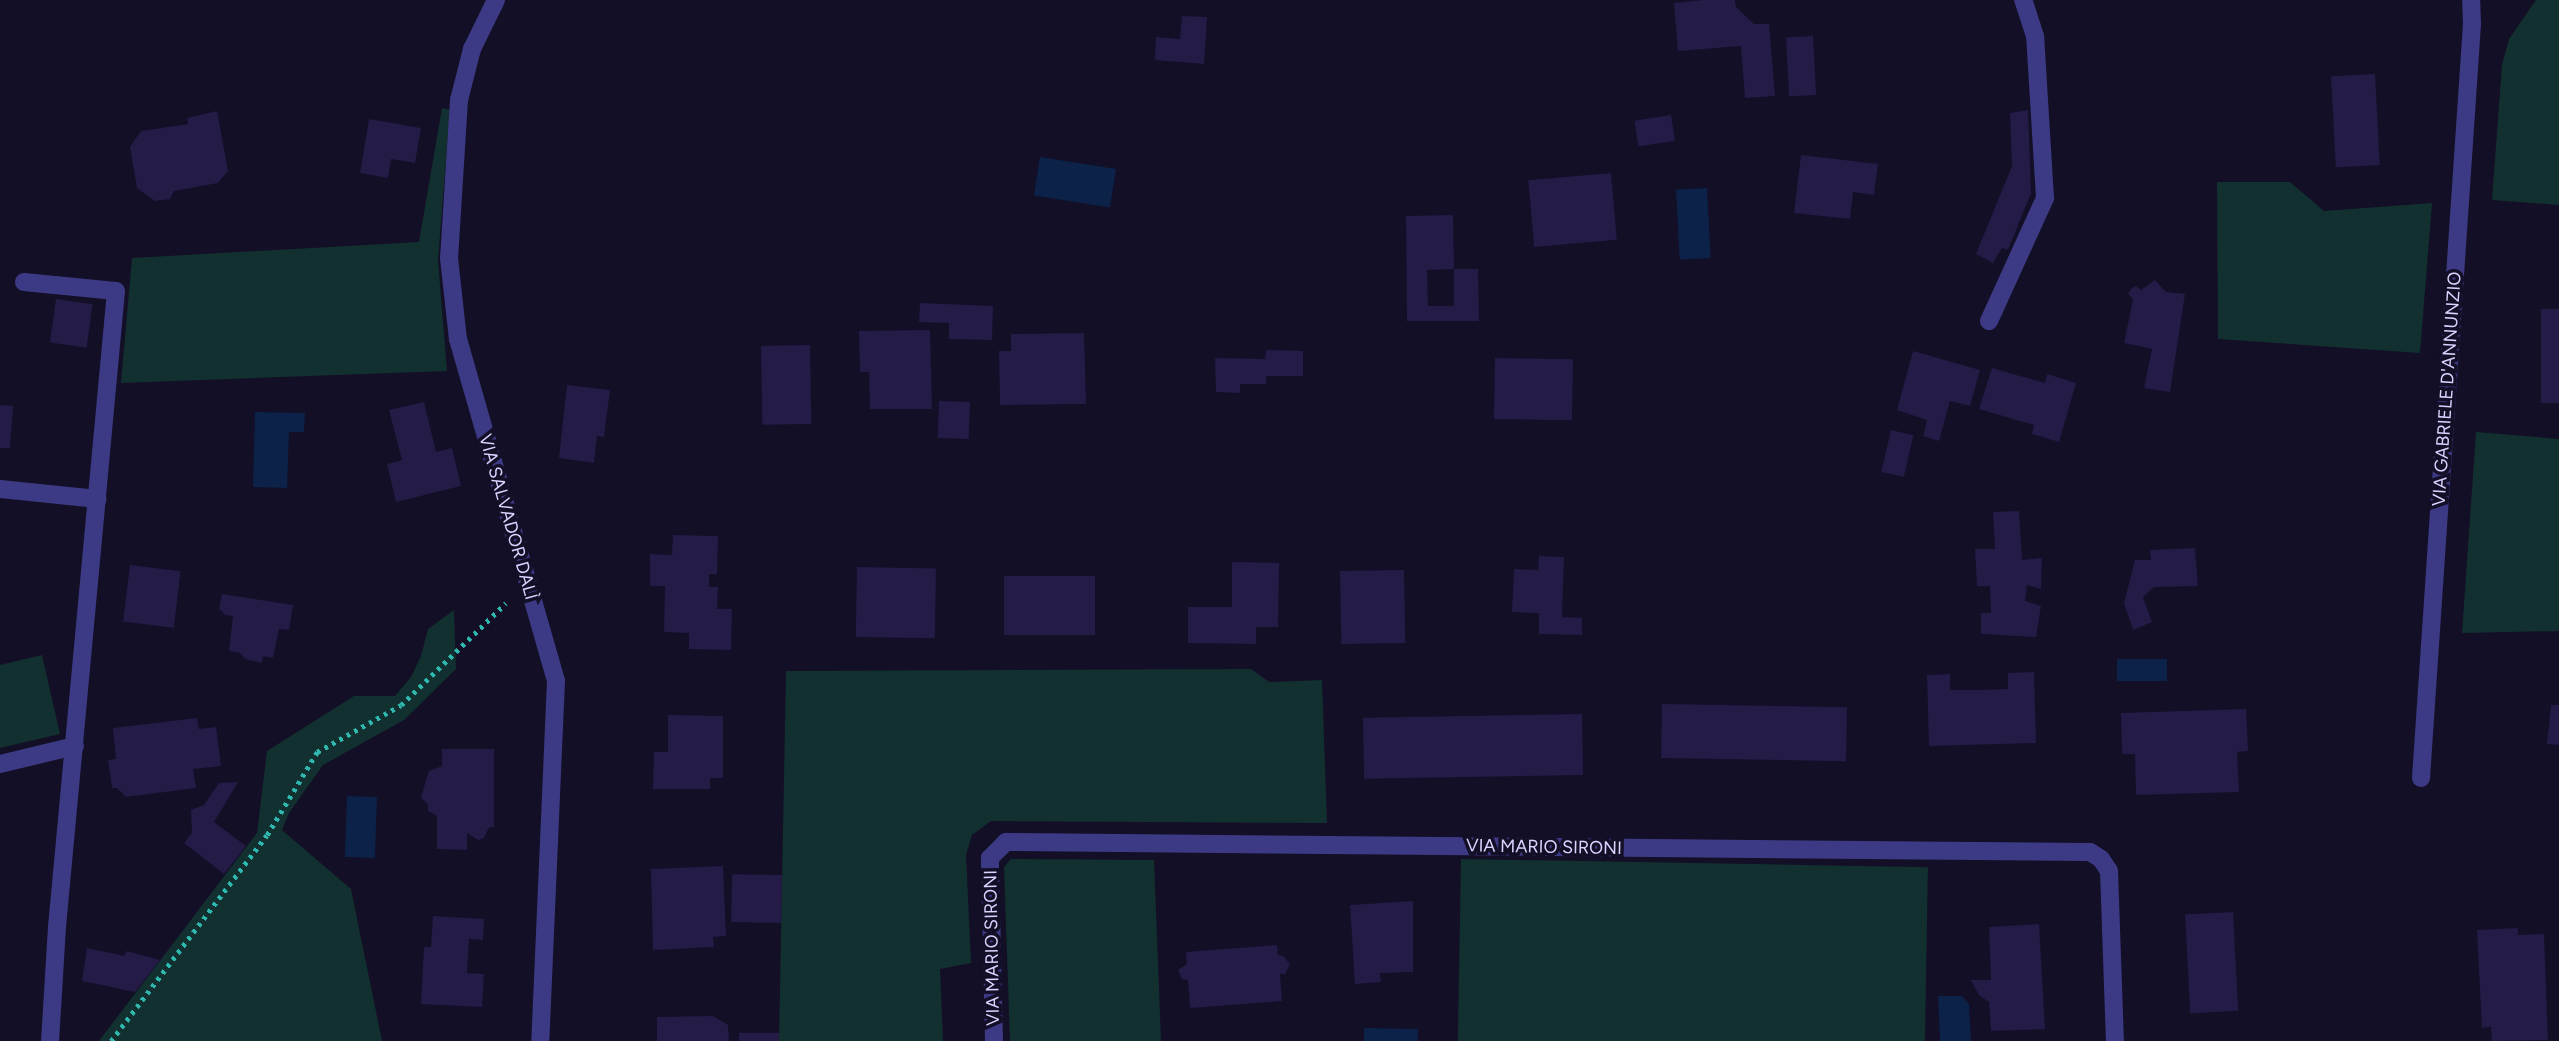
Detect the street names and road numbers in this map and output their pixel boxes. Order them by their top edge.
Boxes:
street label: VIA GABRIELE D'ANNUNZIO [2428,271,2466,507]
street label: VIA SALVADOR DALÌ [474,432,542,602]
street label: VIA MARIO SIRONI [1466,835,1622,859]
street label: VIA MARIO SIRONI [980,870,1004,1026]

